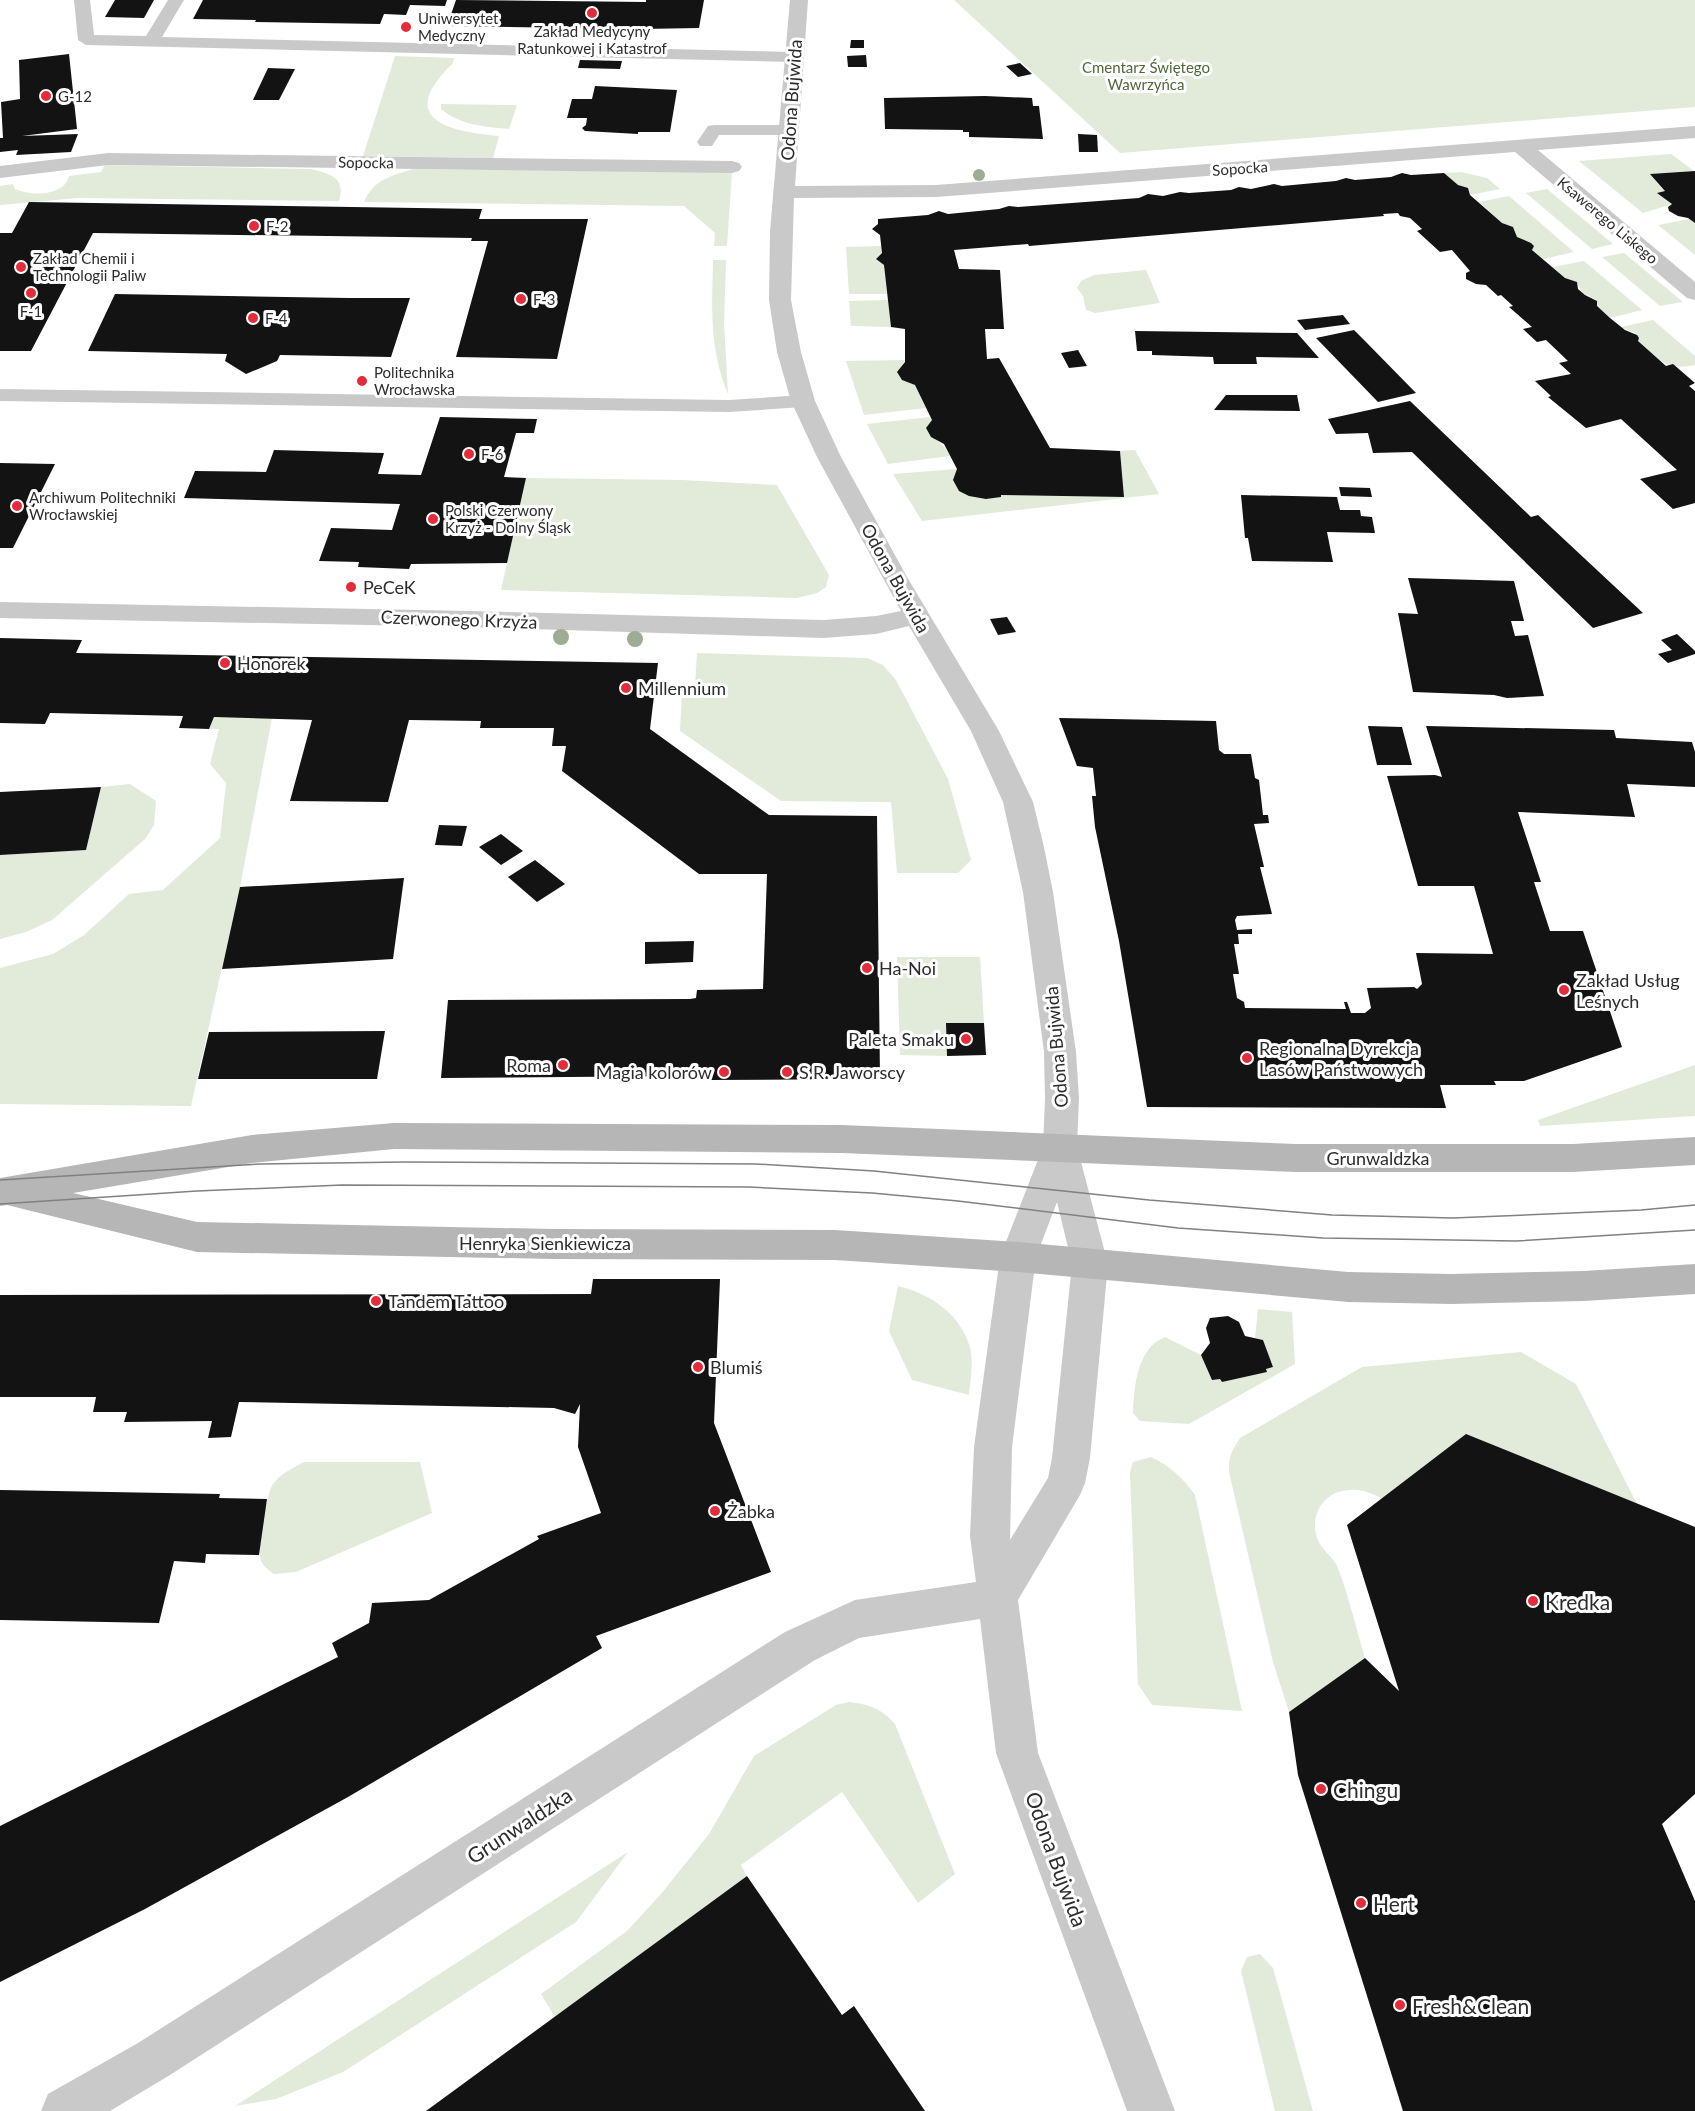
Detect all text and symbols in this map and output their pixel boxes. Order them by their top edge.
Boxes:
marker: Zakład Medycyny Ratunkowej i Katastrof [585,6,599,20]
place label: Uniwersytet Medyczny [418,9,499,44]
marker: Uniwersytet Medyczny [399,20,413,34]
place label: Zakład Medycyny Ratunkowej i Katastrof [517,22,667,57]
street label: Odona Bujwida [776,39,806,161]
park label: Cmentarz Świętego Wawrzyńca [1082,58,1210,93]
place label: G-12 [58,87,92,105]
marker: G-12 [39,89,53,103]
street label: Sopocka [338,153,394,171]
street label: Sopocka [1212,157,1268,179]
street label: Ksawerego Liskego [1554,173,1662,267]
place label: F-2 [266,217,289,235]
marker: F-2 [247,219,261,233]
place label: Zakład Chemii i Technologii Paliw [33,249,147,284]
marker: Zakład Chemii i Technologii Paliw [14,260,28,274]
marker: F-1 [24,286,38,300]
place label: F-3 [533,290,556,308]
marker: F-3 [514,292,528,306]
place label: F-1 [20,302,42,320]
place label: F-4 [265,309,288,327]
marker: F-4 [246,311,260,325]
place label: Politechnika Wrocławska [374,363,455,398]
marker: Politechnika Wrocławska [355,374,369,388]
place label: F-6 [481,445,504,463]
marker: F-6 [462,447,476,461]
place label: Archiwum Politechniki Wrocławskiej [29,488,176,523]
marker: Archiwum Politechniki Wrocławskiej [10,499,24,513]
place label: Polski Czerwony Krzyż - Dolny Śląsk [445,501,571,536]
marker: Polski Czerwony Krzyż - Dolny Śląsk [426,512,440,526]
street label: Odona Bujwida [857,520,935,636]
place label: PeCeK [363,576,416,598]
marker: PeCeK [344,580,358,594]
street label: Czerwonego Krzyża [380,605,538,633]
place label: Honorek [237,652,307,674]
marker: Honorek [218,656,232,670]
place label: Millennium [638,677,726,699]
marker: Millennium [619,681,633,695]
place label: Ha-Noi [879,957,936,979]
marker: Ha-Noi [860,961,874,975]
place label: Zakład Usług Leśnych [1576,969,1680,1012]
marker: Zakład Usług Leśnych [1557,983,1571,997]
street label: Odona Bujwida [1040,986,1072,1108]
place label: Paleta Smaku [848,1028,954,1050]
marker: Paleta Smaku [959,1032,973,1046]
place label: Regionalna Dyrekcja Lasów Państwowych [1259,1037,1423,1080]
marker: Regionalna Dyrekcja Lasów Państwowych [1240,1051,1254,1065]
place label: Roma [506,1054,551,1076]
marker: Roma [556,1058,570,1072]
place label: Magia kolorów [596,1061,712,1083]
place label: S.R. Jaworscy [799,1061,906,1083]
marker: Magia kolorów [717,1065,731,1079]
marker: S.R. Jaworscy [780,1065,794,1079]
street label: Grunwaldzka [1326,1147,1430,1169]
street label: Henryka Sienkiewicza [459,1232,631,1254]
place label: Tandem Tattoo [388,1290,504,1312]
marker: Tandem Tattoo [369,1294,383,1308]
place label: Blumiś [710,1356,763,1378]
marker: Blumiś [691,1360,705,1374]
place label: Żabka [727,1500,775,1522]
marker: Żabka [708,1504,722,1518]
place label: Kredka [1545,1589,1610,1614]
marker: Kredka [1526,1594,1540,1608]
place label: Chingu [1333,1777,1398,1802]
street label: Grunwaldzka [462,1782,576,1868]
marker: Chingu [1314,1782,1328,1796]
street label: Odona Bujwida [1021,1788,1093,1930]
place label: Hert [1373,1891,1415,1916]
marker: Hert [1354,1896,1368,1910]
place label: Fresh&Clean [1412,1993,1529,2018]
marker: Fresh&Clean [1393,1998,1407,2012]

